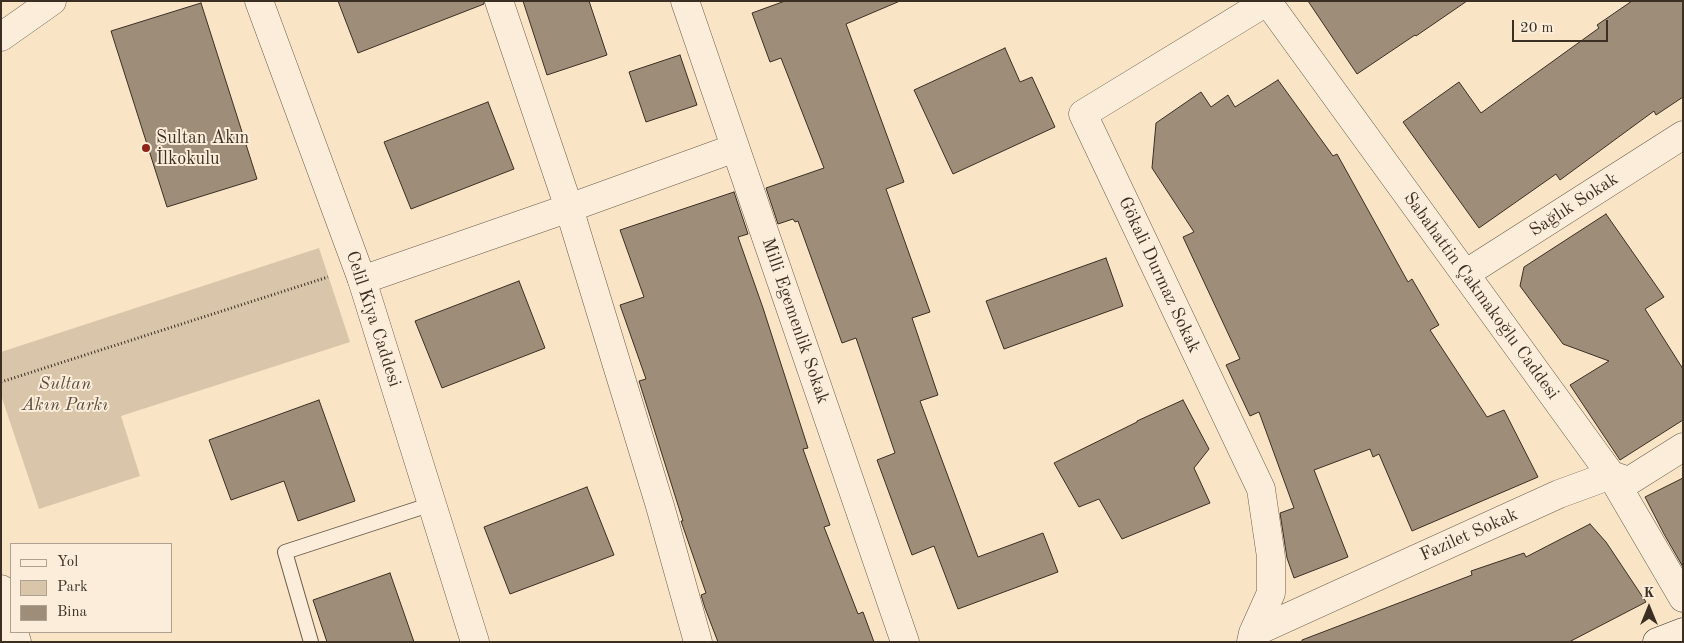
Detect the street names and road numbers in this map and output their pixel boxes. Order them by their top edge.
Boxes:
street label: Sağlık Sokak [1526,168,1622,242]
street label: Sabahattin Çakmakoğlu Caddesi [1399,188,1563,404]
street label: Gökali Durmaz Sokak [1113,194,1205,356]
street label: Milli Egemenlik Sokak [756,235,834,407]
street label: Celil Kiya Caddesi [341,248,405,390]
street label: Fazilet Sokak [1417,504,1521,566]

